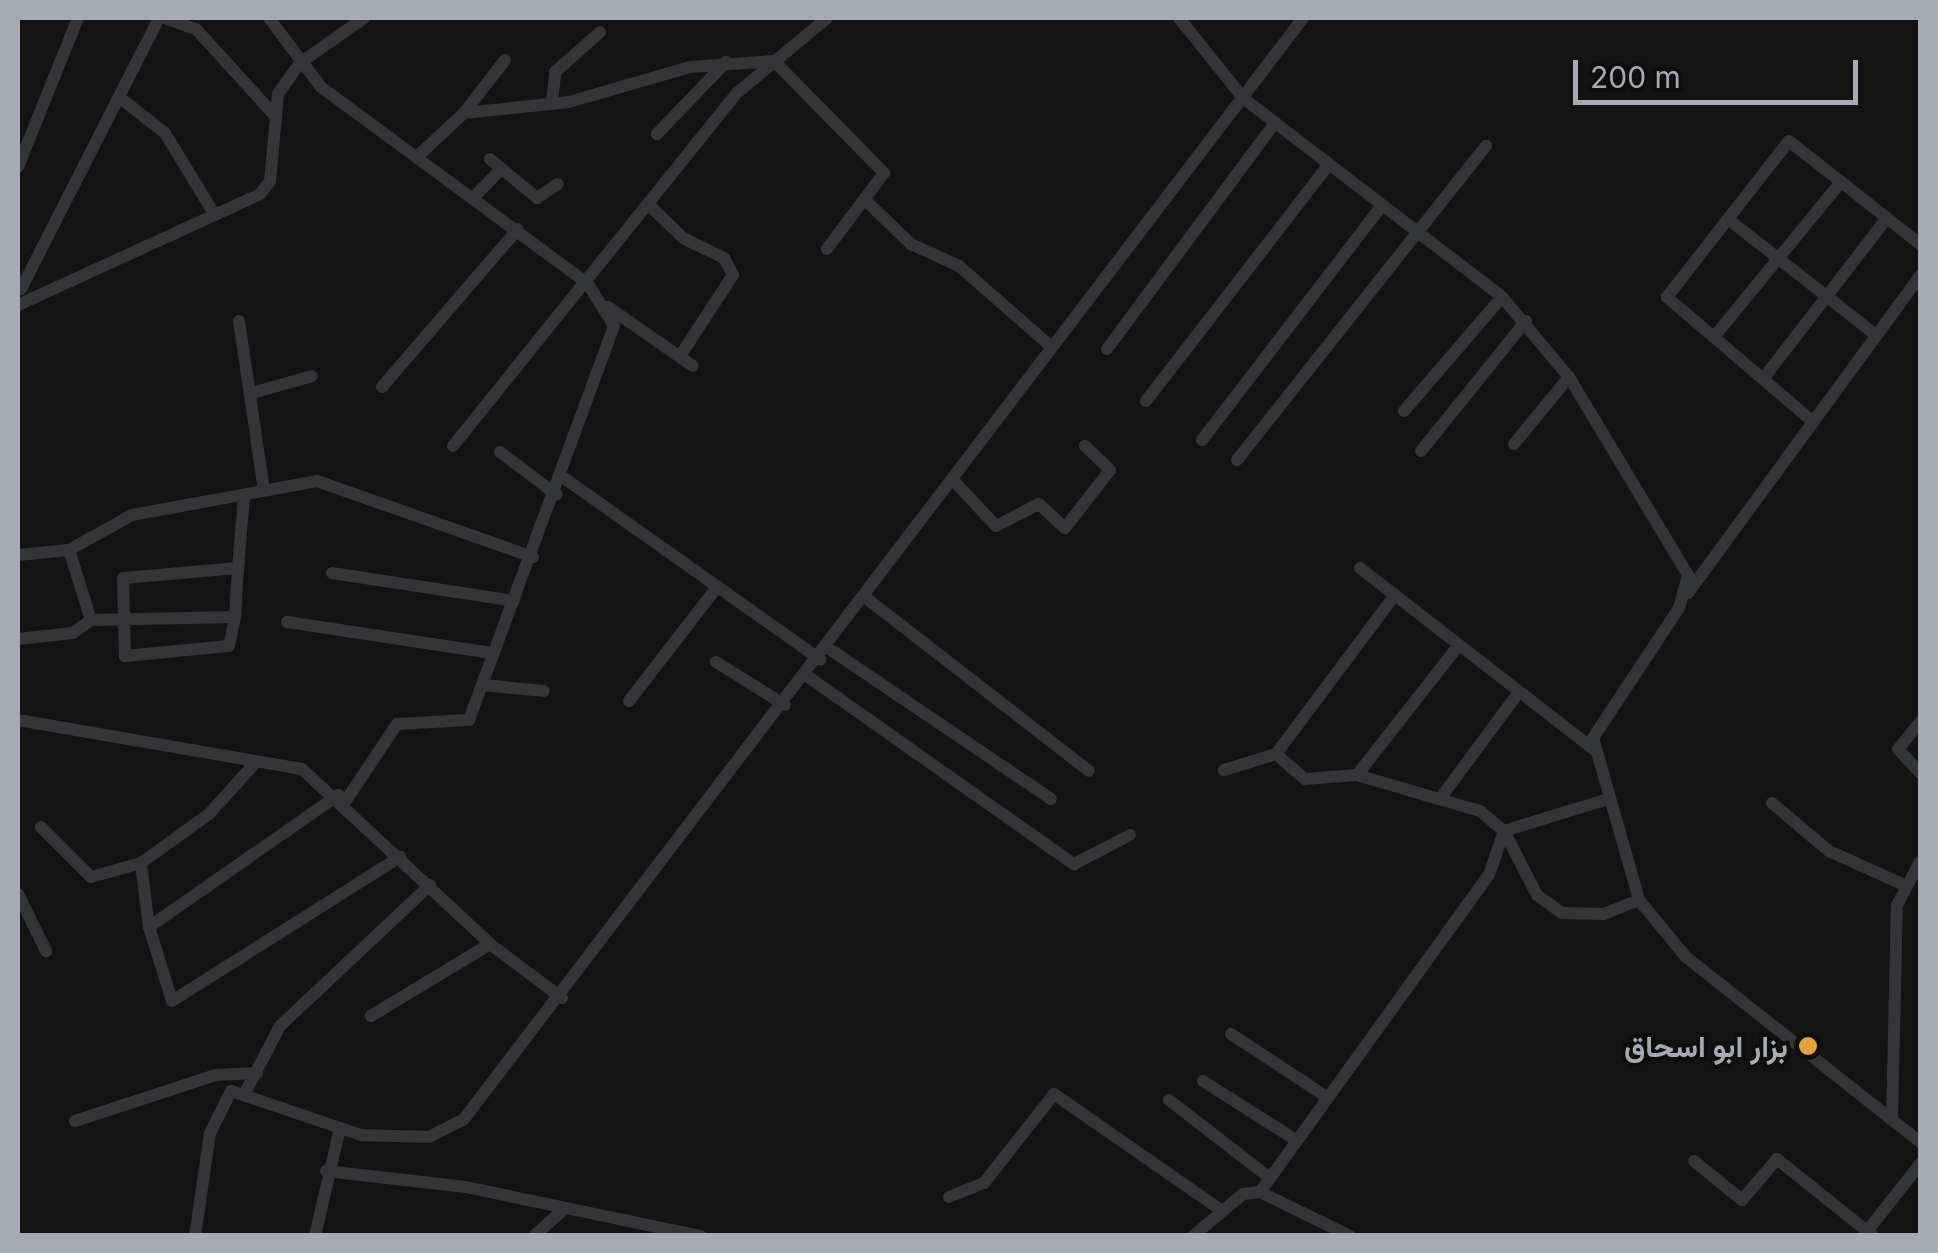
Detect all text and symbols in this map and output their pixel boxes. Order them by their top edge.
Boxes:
scale bar [1578,40,1863,102]
text: 200 m [1590,59,1681,95]
place label: بزار ابو اسحاق [1624,1028,1788,1064]
marker: بزار ابو اسحاق [1797,1035,1819,1057]

